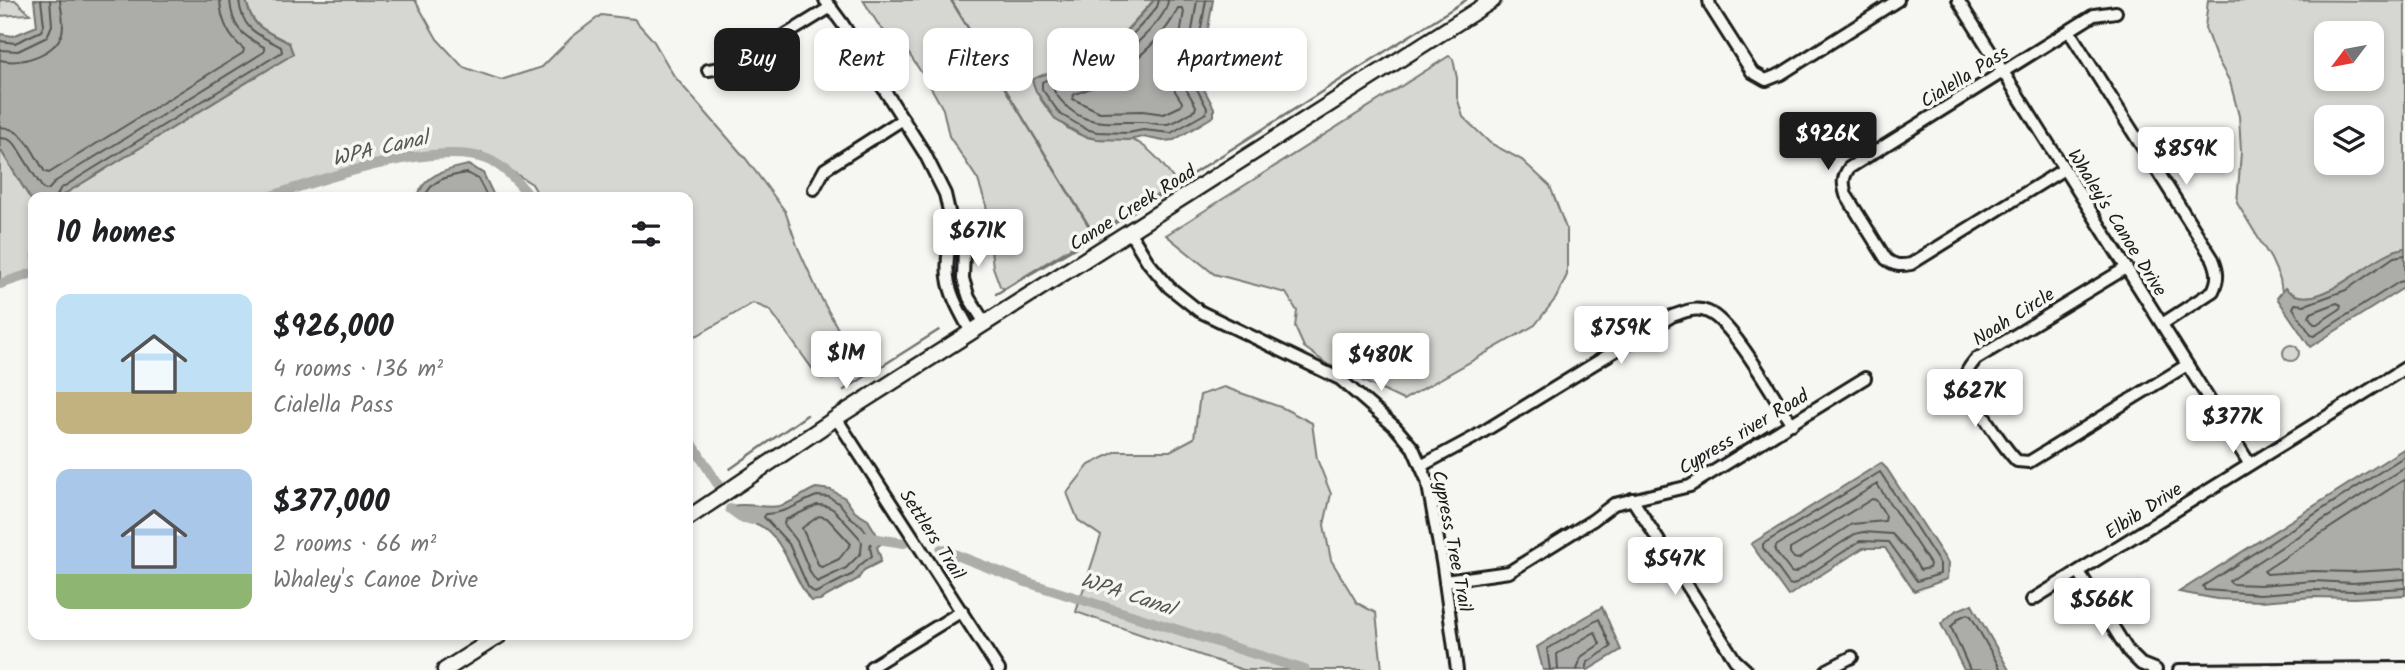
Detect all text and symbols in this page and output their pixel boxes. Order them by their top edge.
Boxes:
north arrow [2314,21,2384,91]
map controls [2314,21,2384,175]
chip: Buy [714,28,800,91]
chip: Rent [814,28,909,91]
chip: Filters [923,28,1033,91]
chip: New [1047,28,1139,91]
chip: Apartment [1153,28,1307,91]
street label: Cialella Pass [1915,39,2015,117]
button: layers [2314,105,2384,175]
pin: $926K [1779,113,1877,172]
text: $926K [1796,117,1860,153]
water label: WPA Canal [329,122,435,177]
pin: $859K [2137,128,2235,187]
text: $859K [2154,132,2218,168]
street label: Whaley's Canoe Drive [2059,143,2174,303]
street label: Canoe Creek Road [1064,157,1203,260]
text: 10 homes [56,210,176,258]
pin: $671K [929,210,1027,269]
text: $671K [949,214,1007,250]
icon: filters [627,215,665,253]
street label: Noah Circle [1967,280,2061,355]
text: $926,000 [273,304,394,352]
pin: $759K [1572,306,1670,366]
text: $759K [1590,311,1652,347]
icon: home [112,322,196,406]
pin: $1M [812,332,880,391]
pin: $480K [1332,334,1430,393]
text: $1M [827,336,865,372]
text: $480K [1348,338,1414,374]
text: 4 rooms · 136 m² [273,352,443,388]
pin: $627K [1926,370,2024,429]
text: $627K [1943,374,2007,410]
street label: Cypress river Road [1673,382,1815,484]
text: Cialella Pass [273,388,393,424]
pin: $377K [2184,396,2282,455]
text: $377K [2202,400,2264,436]
street label: Cypress Tree Trail [1423,468,1480,615]
street label: Elbib Drive [2099,475,2189,548]
text: $377,000 [273,479,390,527]
street label: Settlers Trail [891,484,972,587]
icon: home [112,497,196,581]
text: 2 rooms · 66 m² [273,527,436,563]
pin: $547K [1626,538,1724,597]
text: $547K [1644,542,1706,578]
text: Whaley's Canoe Drive [273,563,478,599]
water label: WPA Canal [1076,565,1183,627]
pin: $566K [2053,578,2151,638]
text: $566K [2070,583,2134,619]

